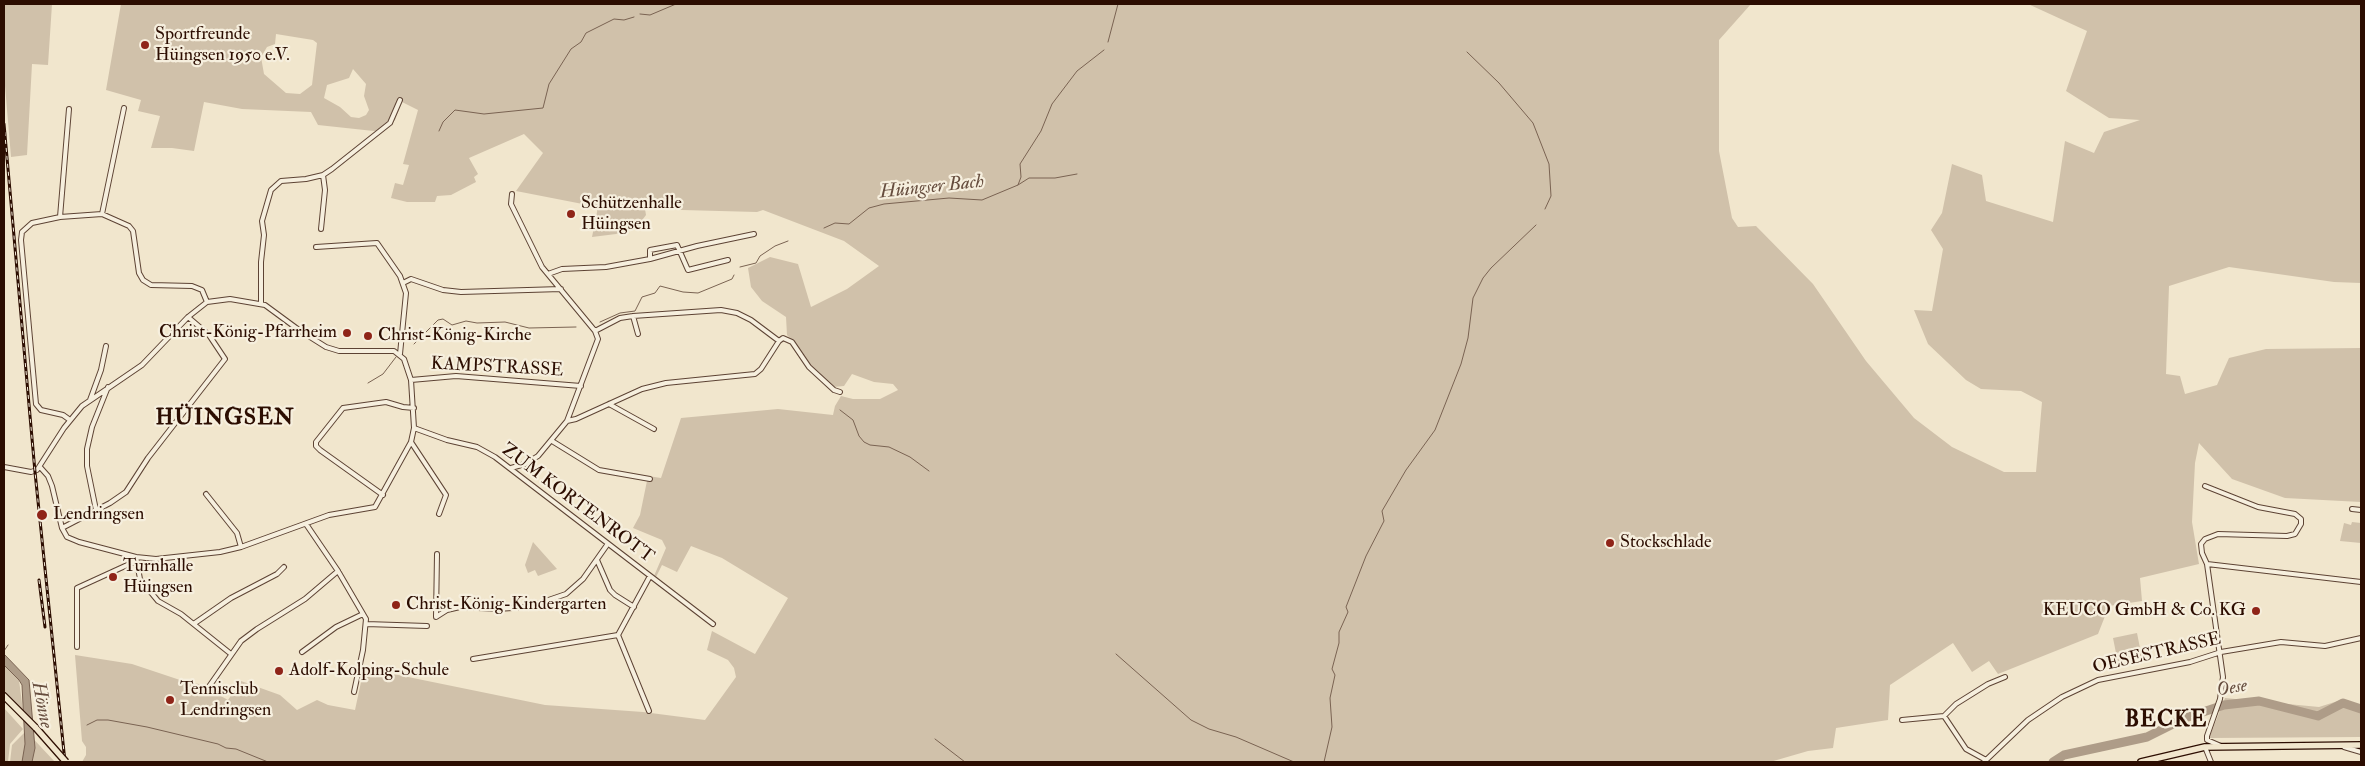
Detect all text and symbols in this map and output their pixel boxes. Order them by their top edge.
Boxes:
place label: Sportfreunde Hüingsen 1950 e.V. [155,24,290,66]
marker: Sportfreunde Hüingsen 1950 e.V. [139,39,151,51]
water label: Hüingser Bach [879,171,985,205]
place label: Schützenhalle Hüingsen [581,193,682,235]
marker: Schützenhalle Hüingsen [565,208,577,220]
place label: Christ-König-Pfarrheim [159,322,337,344]
place label: Christ-König-Kirche [378,325,531,347]
marker: Christ-König-Pfarrheim [341,327,353,339]
marker: Christ-König-Kirche [362,330,374,342]
street label: KAMPSTRASSE [430,354,564,382]
district label: HÜINGSEN [154,406,296,432]
street label: ZUM KORTENROTT [496,440,658,568]
place label: Lendringsen [53,504,144,526]
marker: Lendringsen [35,508,49,522]
place label: Stockschlade [1620,532,1711,554]
marker: Stockschlade [1604,537,1616,549]
place label: Turnhalle Hüingsen [123,556,193,598]
marker: Turnhalle Hüingsen [107,571,119,583]
place label: Christ-König-Kindergarten [406,594,606,616]
marker: Christ-König-Kindergarten [390,599,402,611]
place label: KEUCO GmbH & Co. KG [2043,600,2246,622]
marker: KEUCO GmbH & Co. KG [2250,605,2262,617]
street label: OESESTRASSE [2091,629,2223,679]
place label: Adolf-Kolping-Schule [289,660,449,682]
marker: Adolf-Kolping-Schule [273,665,285,677]
water label: Oese [2215,675,2249,703]
place label: Tennisclub Lendringsen [180,679,271,722]
water label: Hönne [25,680,57,730]
marker: Tennisclub Lendringsen [164,694,176,706]
district label: BECKE [2124,708,2208,734]

